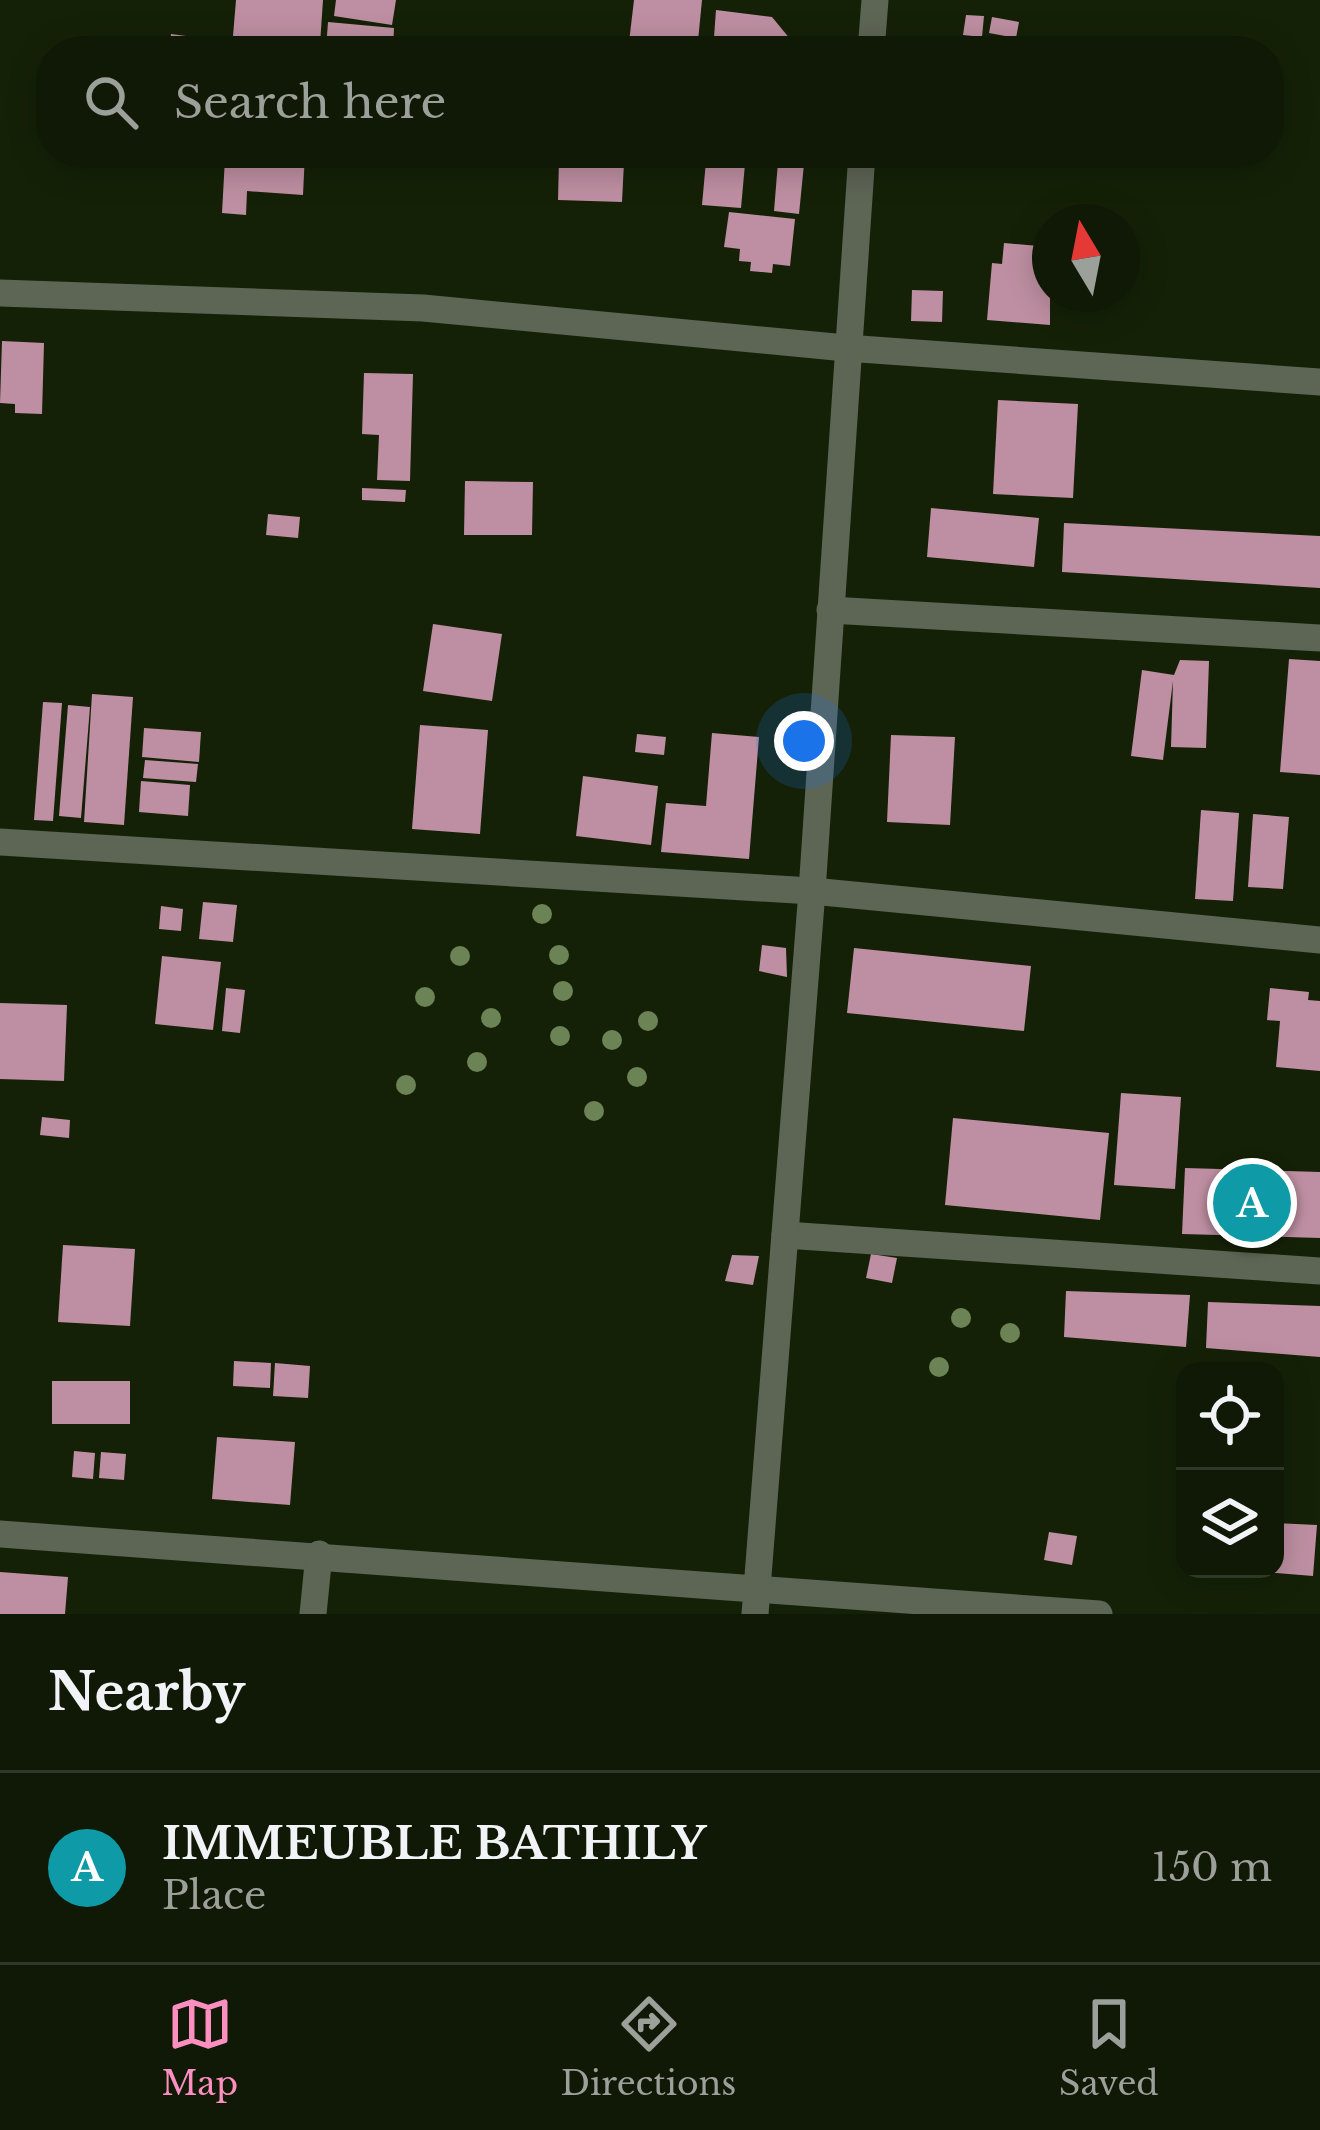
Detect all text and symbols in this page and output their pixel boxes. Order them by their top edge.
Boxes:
search box [36,36,1284,168]
icon: search [78,69,144,135]
text: Search here [174,74,446,130]
north arrow [1032,204,1140,312]
your location [774,711,834,771]
pin: A [1213,1158,1291,1248]
map controls [1176,1362,1284,1578]
button: locate [1176,1362,1284,1470]
button: layers [1176,1470,1284,1578]
text: Nearby [48,1661,245,1724]
text: IMMEUBLE BATHILY [162,1815,706,1871]
text: A [71,1843,103,1892]
text: 150 m [1152,1843,1272,1892]
text: Place [162,1871,266,1920]
tab: Map [161,1991,238,2104]
tab: Directions [561,1991,736,2104]
tab: Saved [1059,1991,1159,2104]

